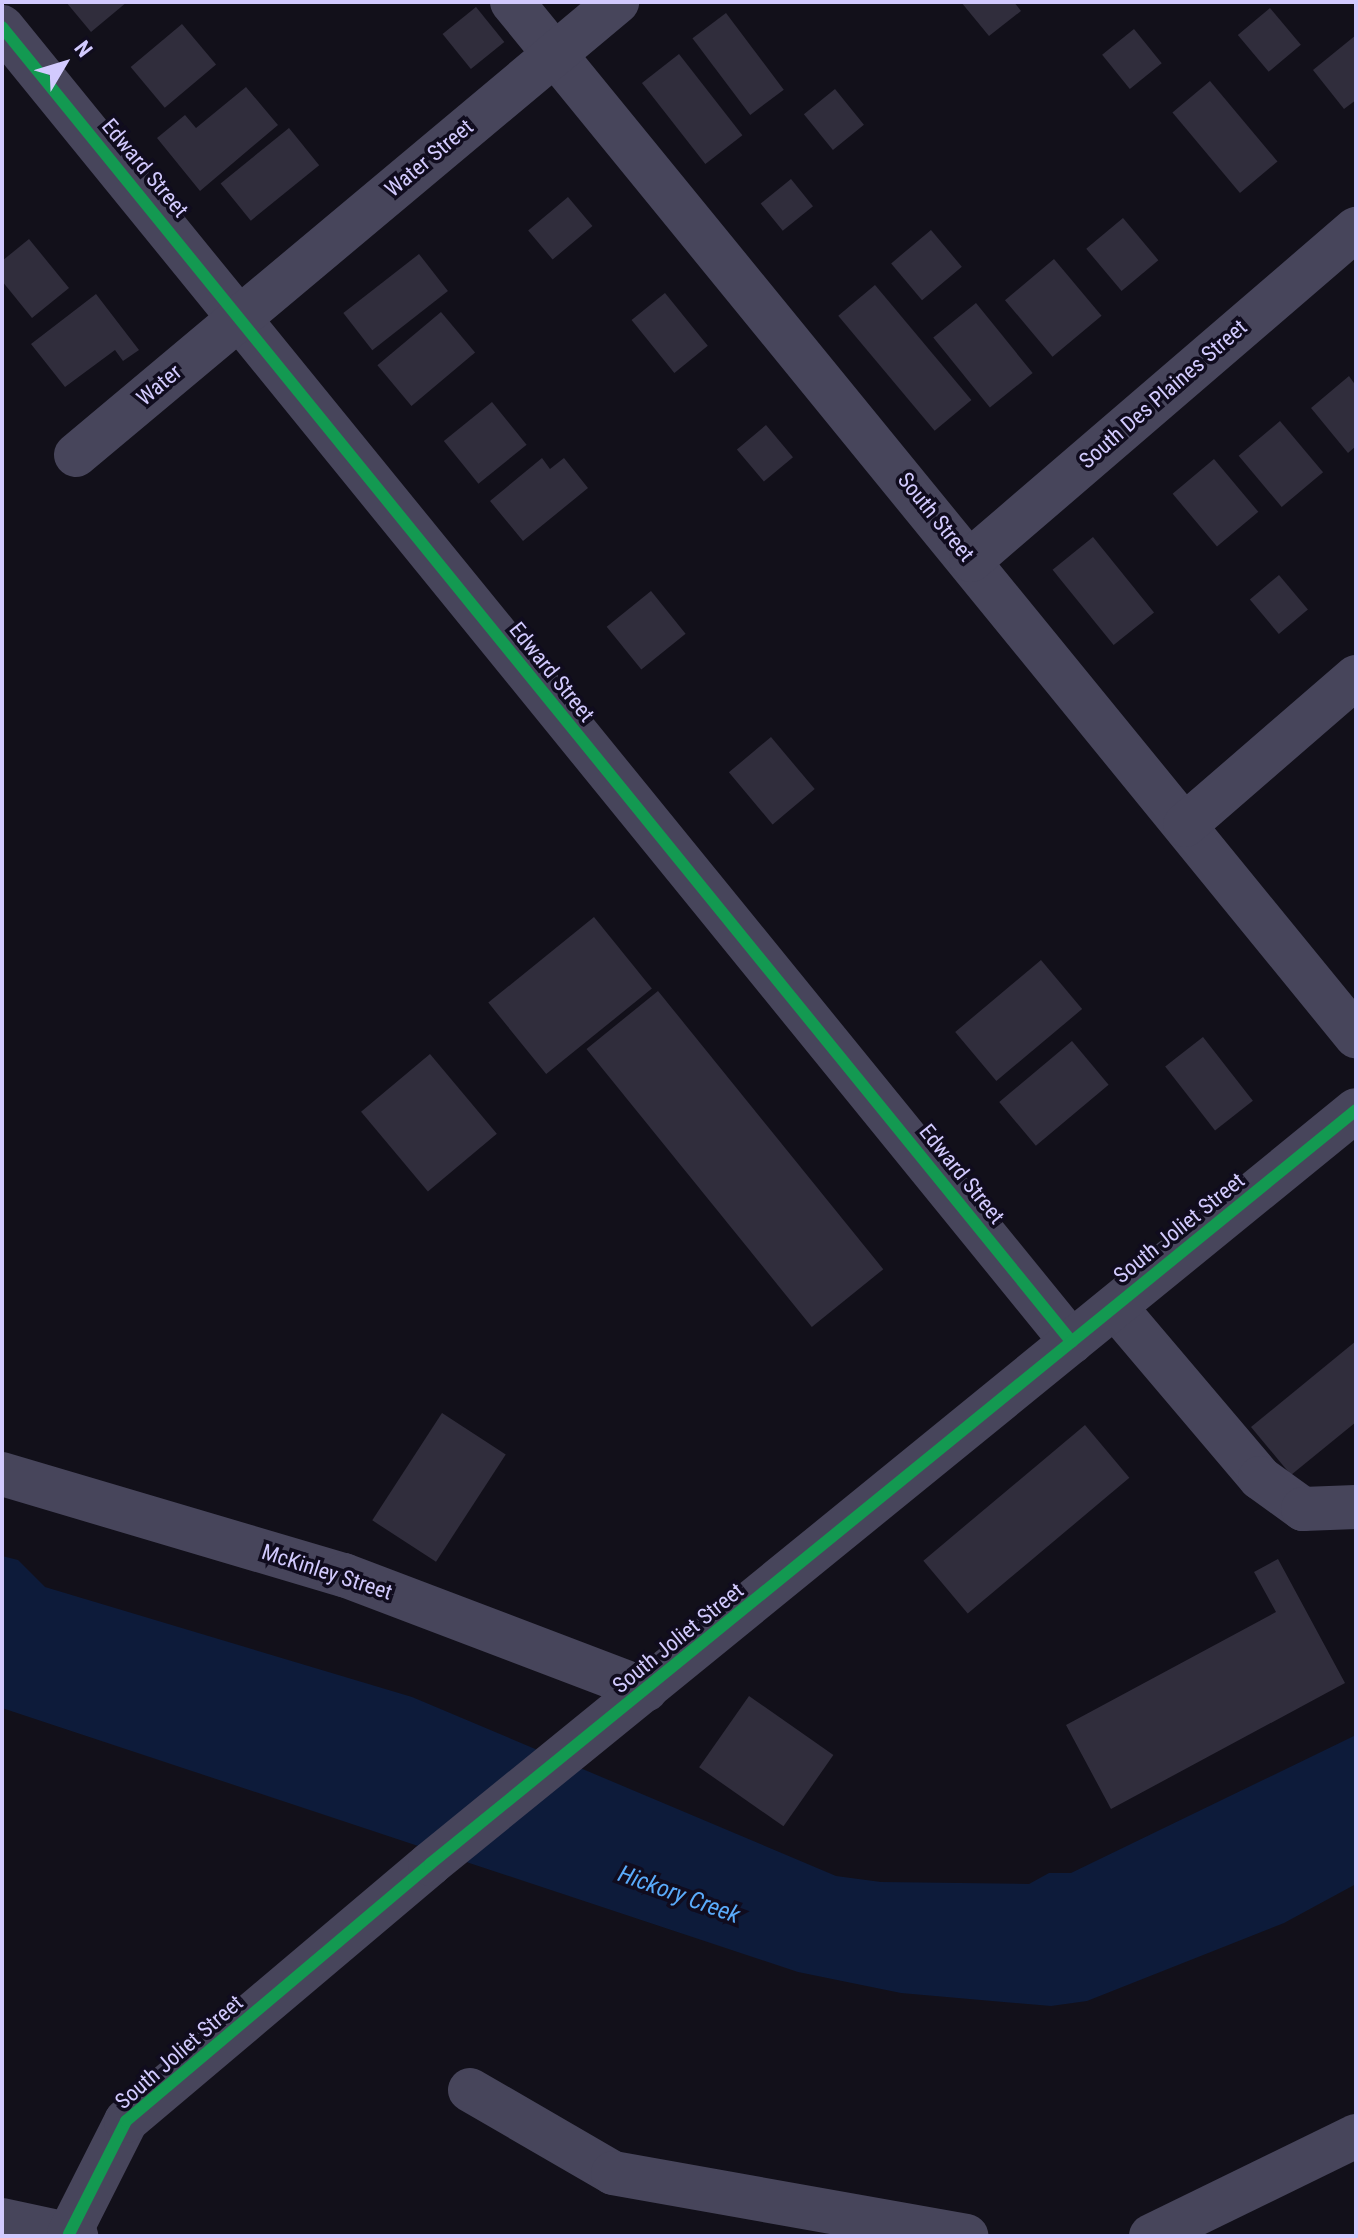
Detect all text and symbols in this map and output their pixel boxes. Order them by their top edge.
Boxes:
north arrow [24,24,104,104]
text: N [69,36,97,62]
street label: Edward Street [96,113,194,223]
street label: Water Street [380,113,478,203]
street label: South Des Plaines Street [1074,314,1252,474]
street label: Water [131,359,187,411]
street label: South Street [892,467,980,567]
street label: Edward Street [504,617,600,727]
street label: Edward Street [914,1119,1010,1229]
street label: South Joliet Street [1108,1167,1250,1289]
street label: McKinley Street [259,1539,395,1605]
street label: South Joliet Street [607,1577,749,1699]
water label: Hickory Creek [614,1860,744,1930]
street label: South Joliet Street [110,1989,248,2115]

